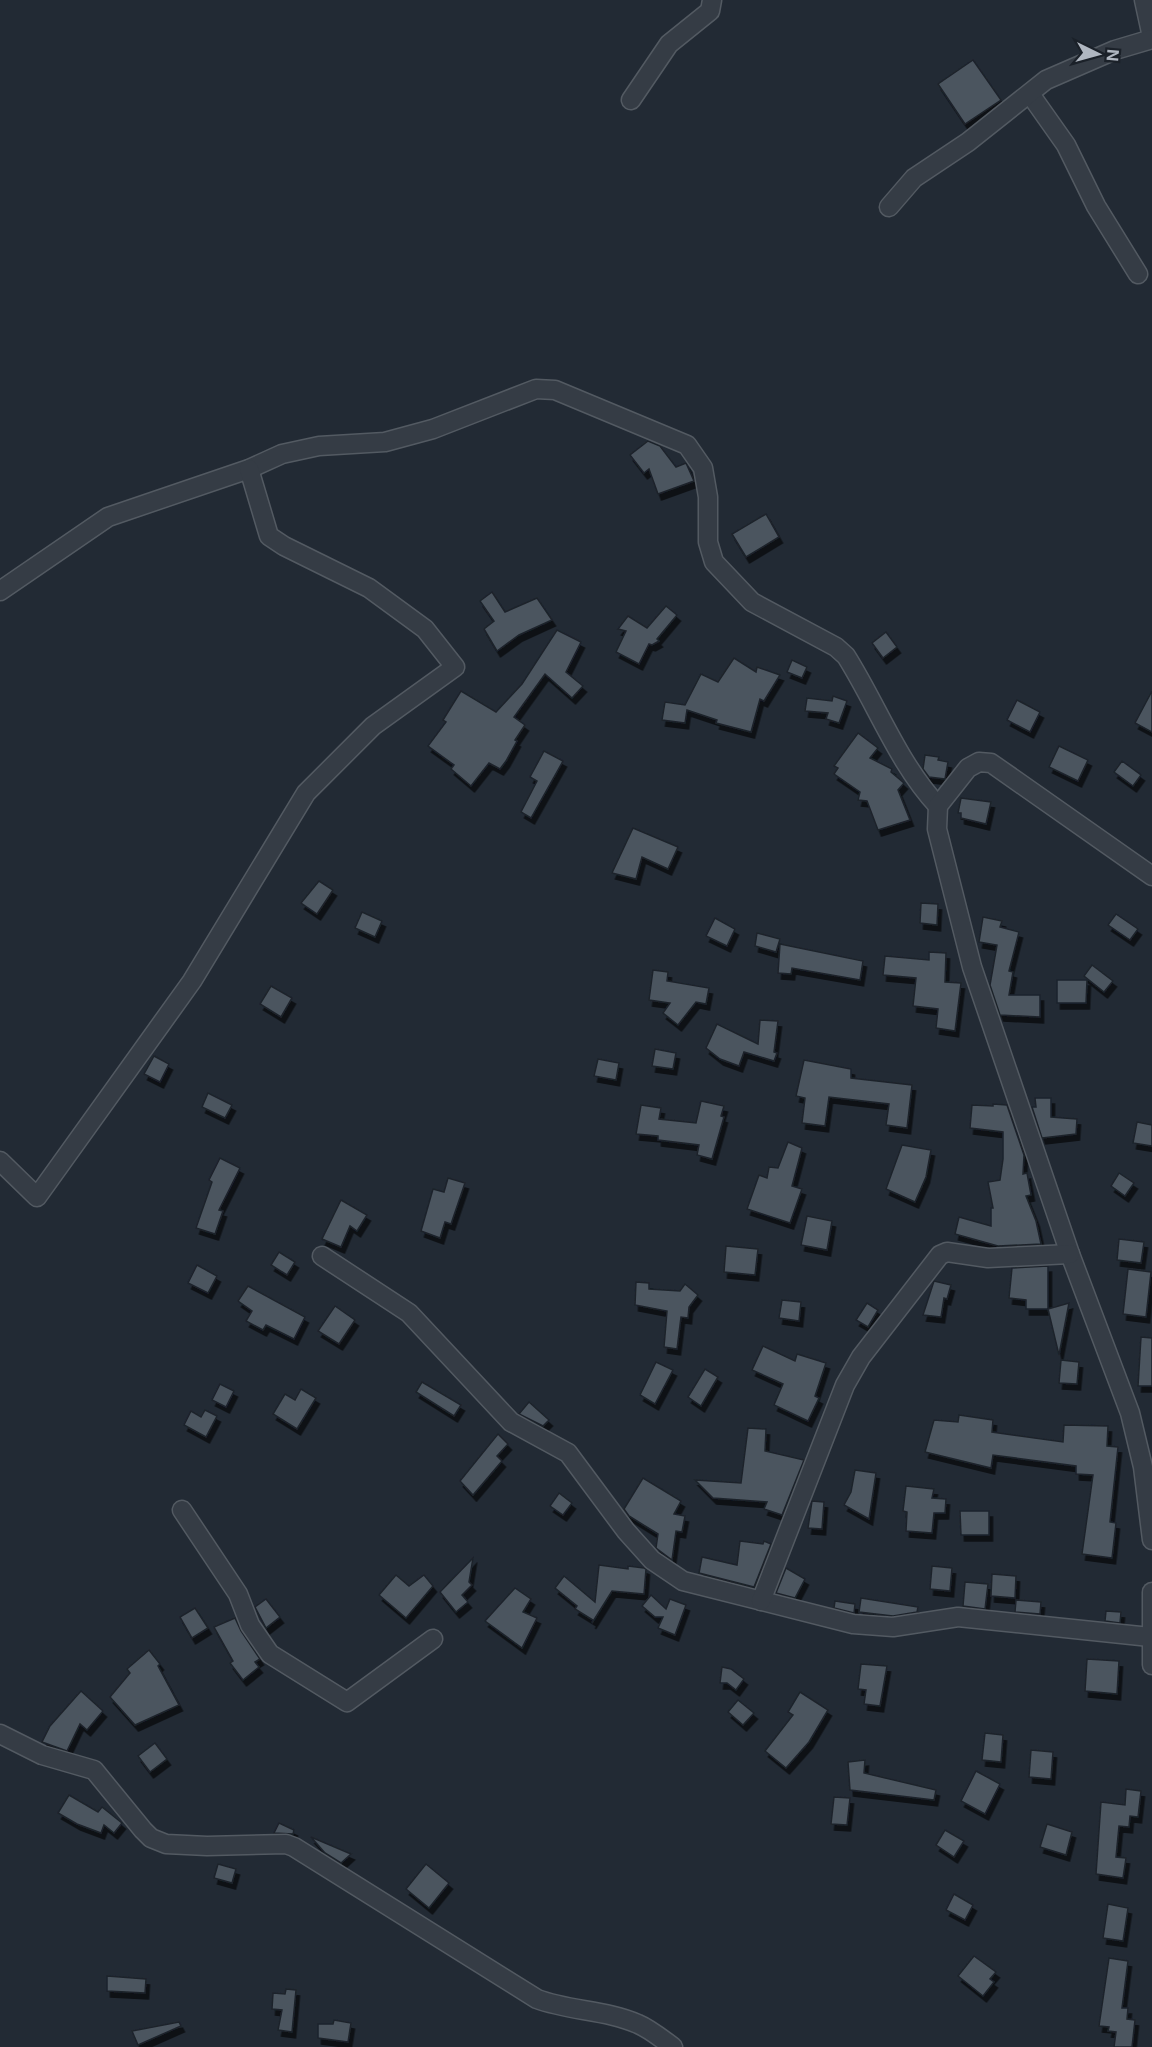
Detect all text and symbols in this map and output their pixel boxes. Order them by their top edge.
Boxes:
north arrow [1068,24,1128,84]
text: N [1102,48,1123,62]

